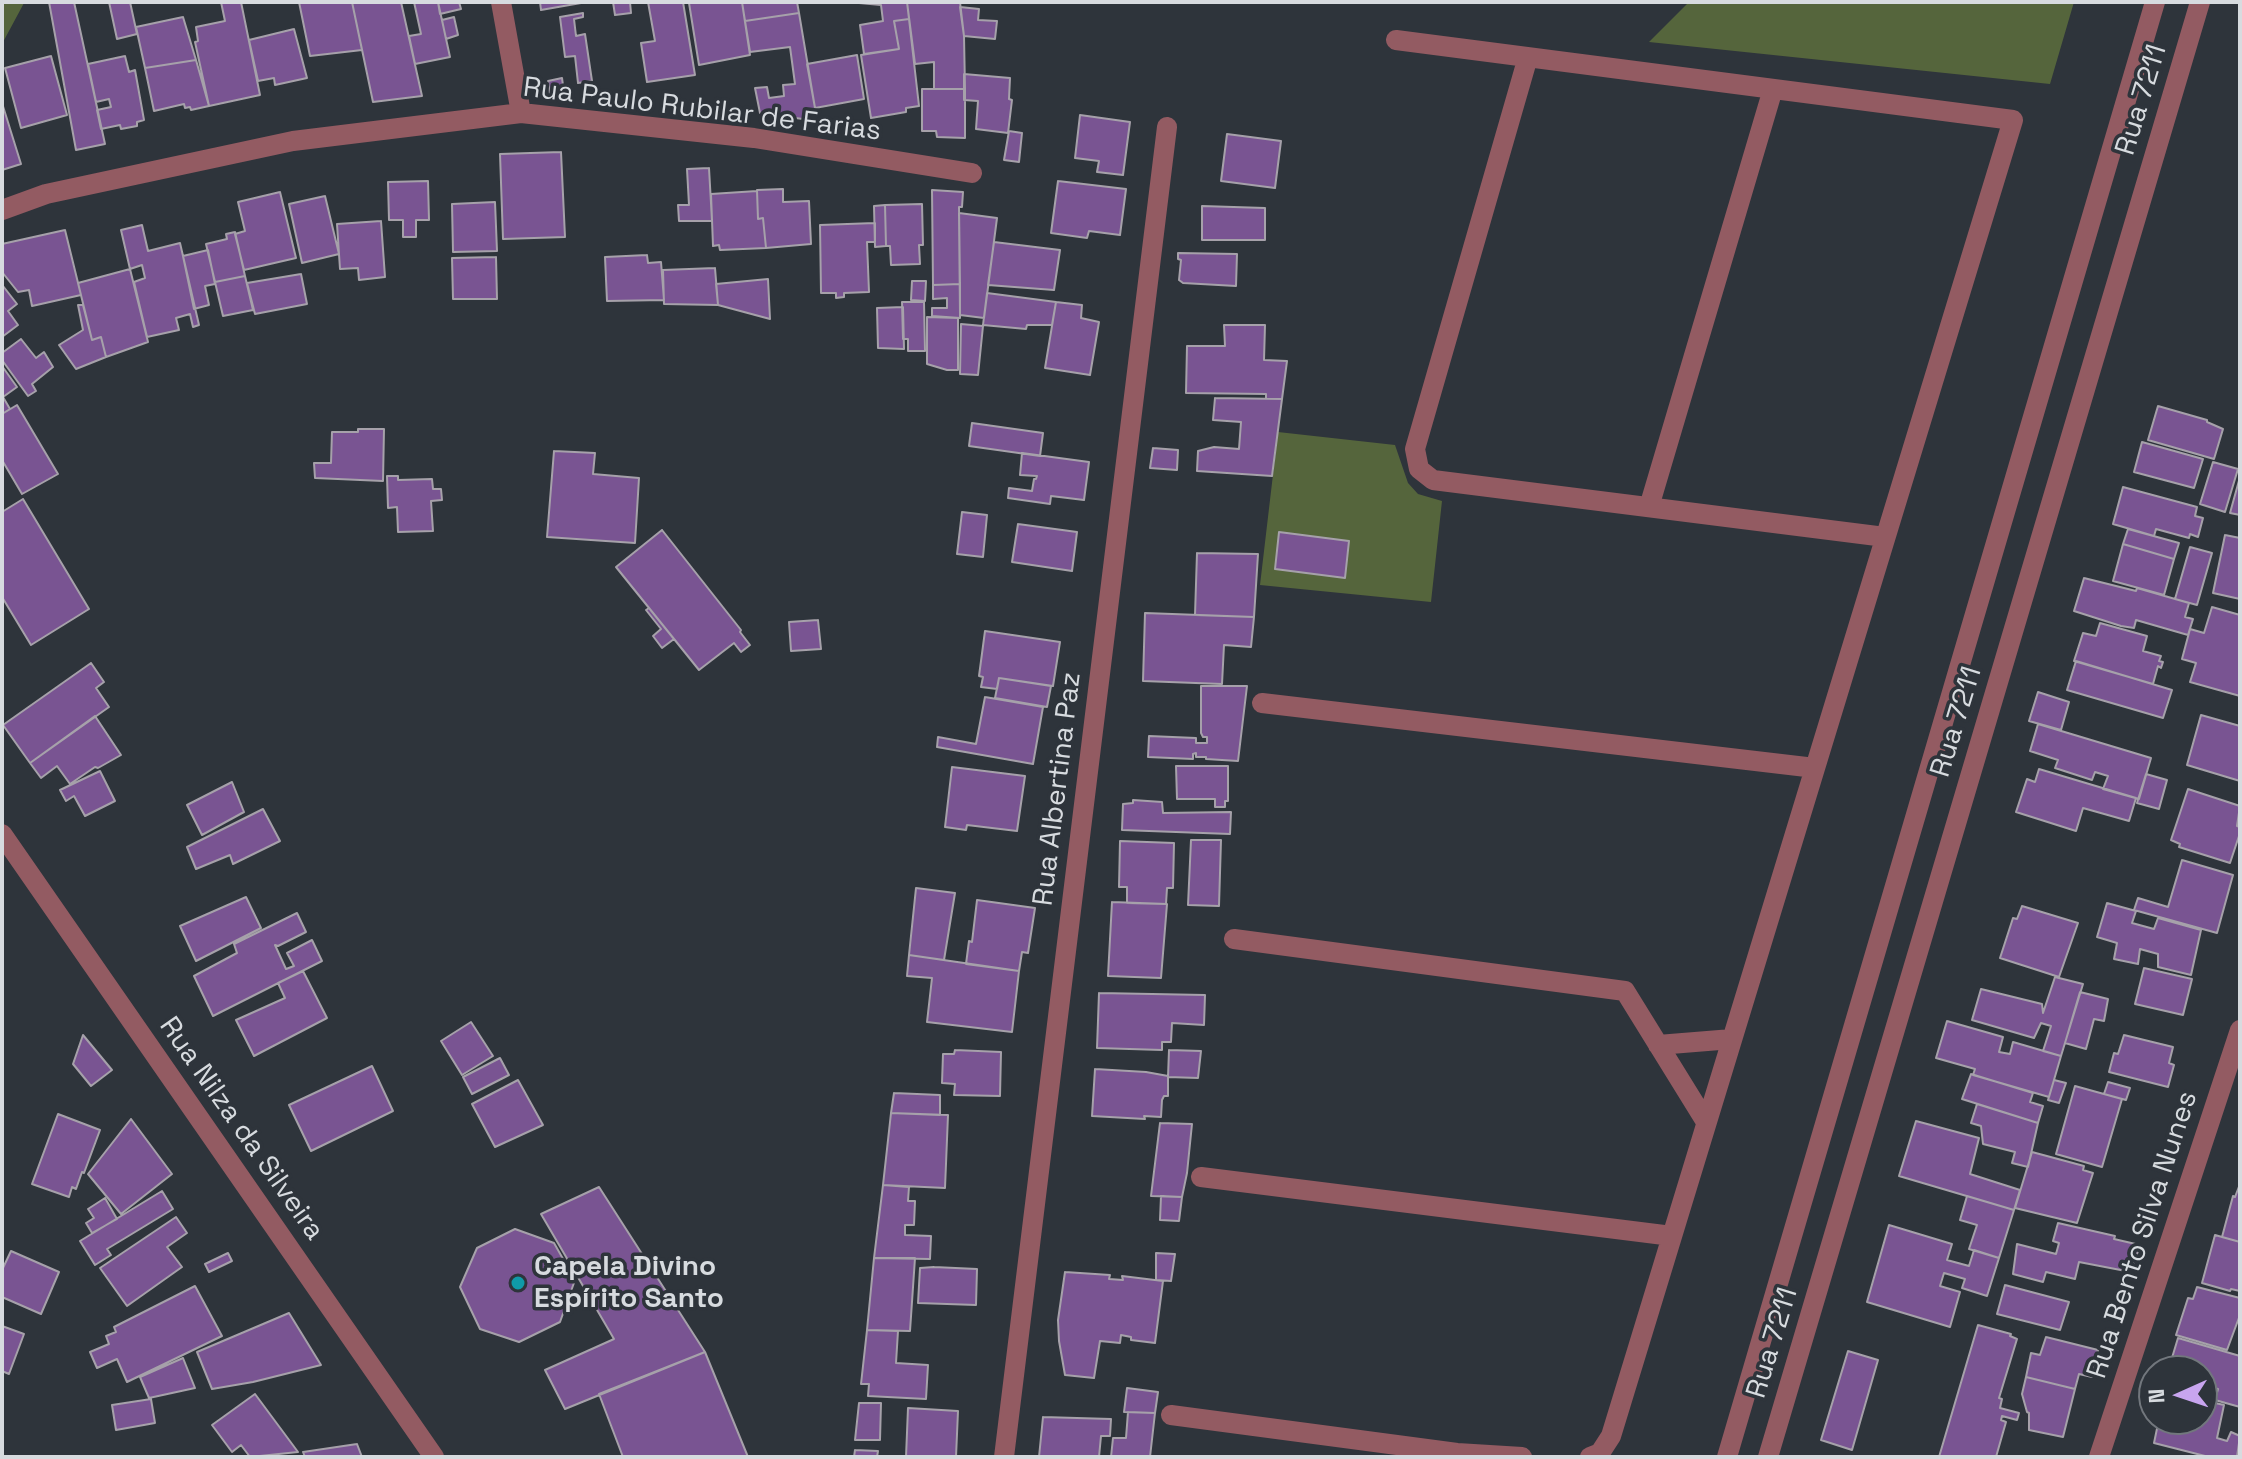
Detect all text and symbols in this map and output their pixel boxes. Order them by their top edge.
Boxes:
street label: Rua 7211 [2109,41,2175,159]
street label: Rua Paulo Rubilar de Farias [521,71,883,149]
street label: Rua 7211 [1924,663,1990,781]
street label: Rua Albertina Paz [1027,670,1089,908]
street label: Rua Nilza da Silveira [151,1011,331,1247]
street label: Rua Bento Silva Nunes [2081,1087,2205,1383]
place label: Capela Divino Espírito Santo [534,1250,724,1316]
marker: Capela Divino Espírito Santo [509,1274,527,1292]
street label: Rua 7211 [1740,1284,1806,1402]
north arrow [2138,1355,2218,1435]
text: N [2142,1388,2170,1404]

